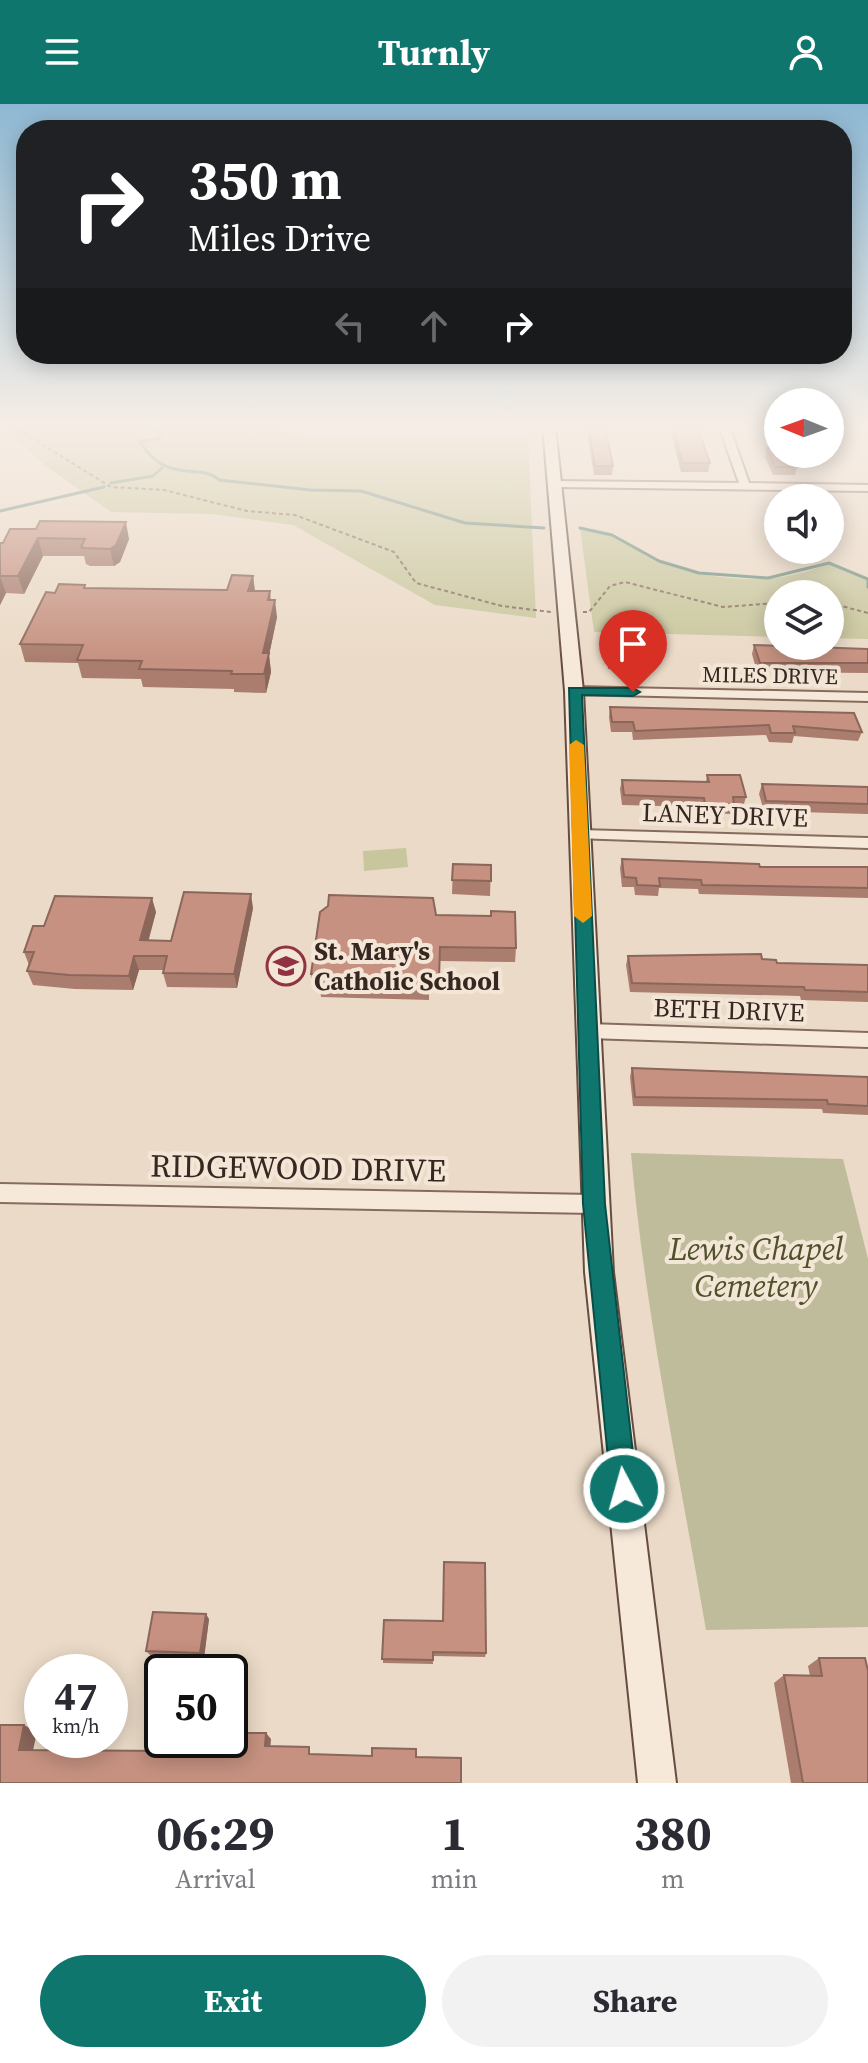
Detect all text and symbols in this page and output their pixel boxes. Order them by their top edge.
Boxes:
text: Turnly [378,28,490,77]
icon: menu [40,30,84,74]
icon: person [784,30,828,74]
text: 350 m [188,141,342,218]
icon: right [56,152,160,256]
text: Miles Drive [188,214,371,263]
icon: left [328,304,372,348]
icon: ahead [412,304,456,348]
icon: right [496,304,540,348]
north arrow [764,388,844,468]
map controls [764,388,844,660]
button: sound [764,484,844,564]
button: layers [764,580,844,660]
pin [599,610,667,692]
icon: arrive [611,622,655,666]
street label: MILES DRIVE [702,659,838,691]
street label: LANEY DRIVE [641,794,809,836]
place label: St. Mary's Catholic School [314,933,500,999]
school or university icon: St. Mary's Catholic School [265,945,307,987]
street label: BETH DRIVE [653,989,805,1031]
street label: RIDGEWOOD DRIVE [150,1143,446,1193]
park label: Lewis Chapel Cemetery [668,1227,843,1308]
position arrow [582,1447,666,1531]
speed limit sign: 50 [144,1654,248,1758]
text: 47 [54,1669,98,1723]
text: km/h [52,1712,100,1740]
text: 06:29 [156,1800,275,1866]
text: 1 [441,1800,467,1866]
text: 380 [634,1800,712,1866]
text: Arrival [175,1861,256,1897]
text: min [431,1861,478,1897]
text: m [661,1861,685,1897]
button: Exit [40,1955,426,2047]
button: Share [442,1955,828,2047]

